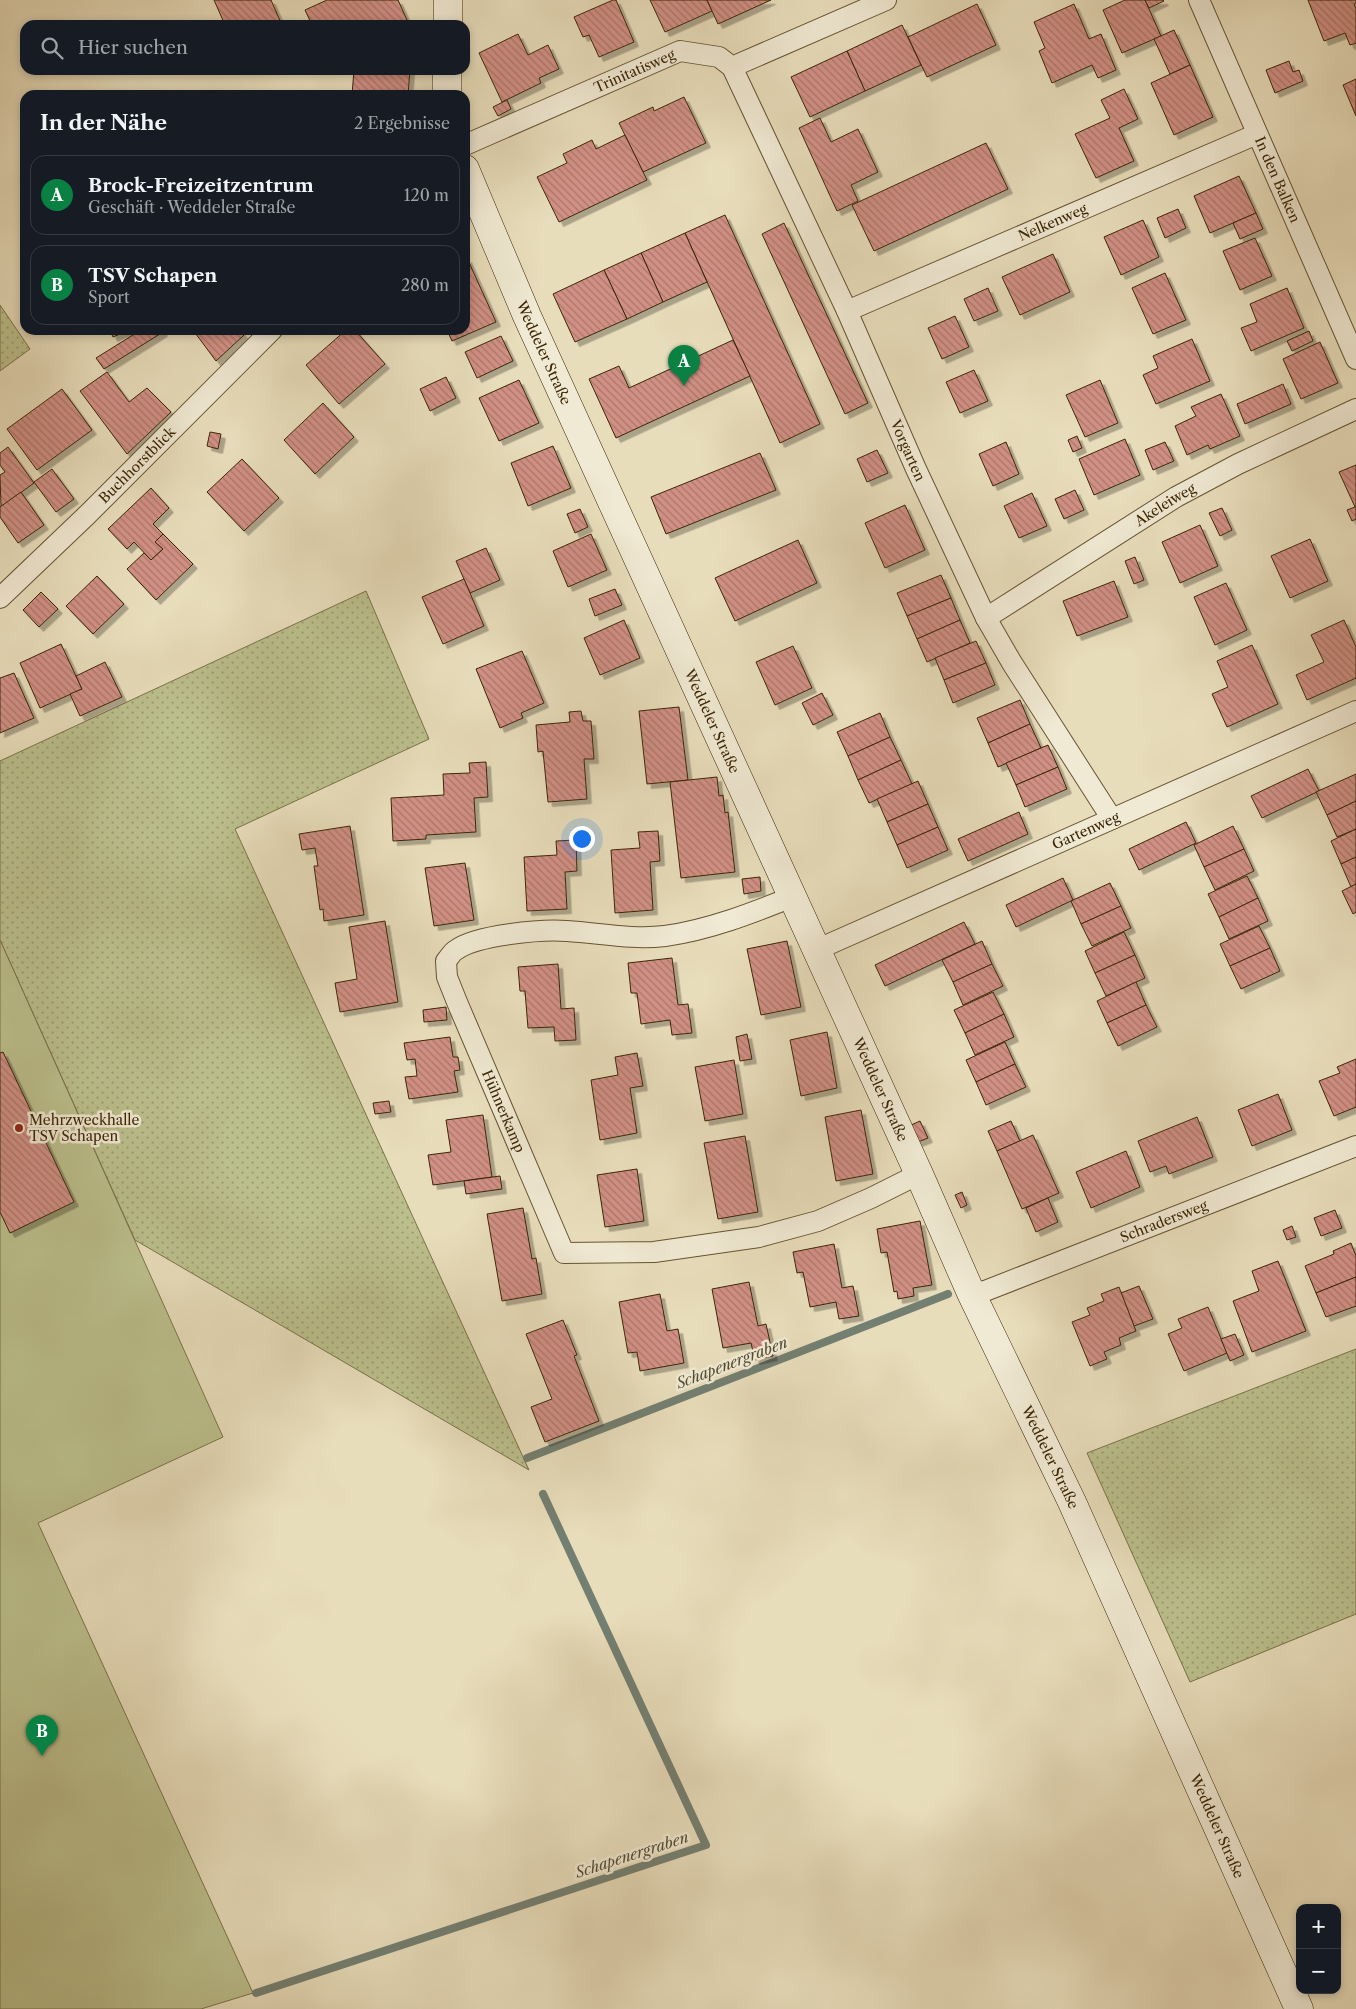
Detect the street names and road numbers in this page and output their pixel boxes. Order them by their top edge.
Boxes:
street label: Trinitatisweg [591,45,678,97]
street label: In den Balken [1251,134,1304,226]
street label: Nelkenweg [1015,199,1091,245]
street label: Weddeler Straße [512,297,575,408]
street label: Vorgarten [886,416,930,484]
street label: Buchhorstblick [95,422,180,507]
street label: Akeleiweg [1130,479,1199,531]
street label: Weddeler Straße [680,665,744,776]
street label: Gartenweg [1049,808,1123,853]
street label: Weddeler Straße [848,1034,912,1145]
street label: Hühnerkamp [478,1067,529,1155]
street label: Schradersweg [1117,1196,1211,1246]
street label: Weddeler Straße [1017,1402,1083,1512]
street label: Weddeler Straße [1186,1770,1248,1881]

